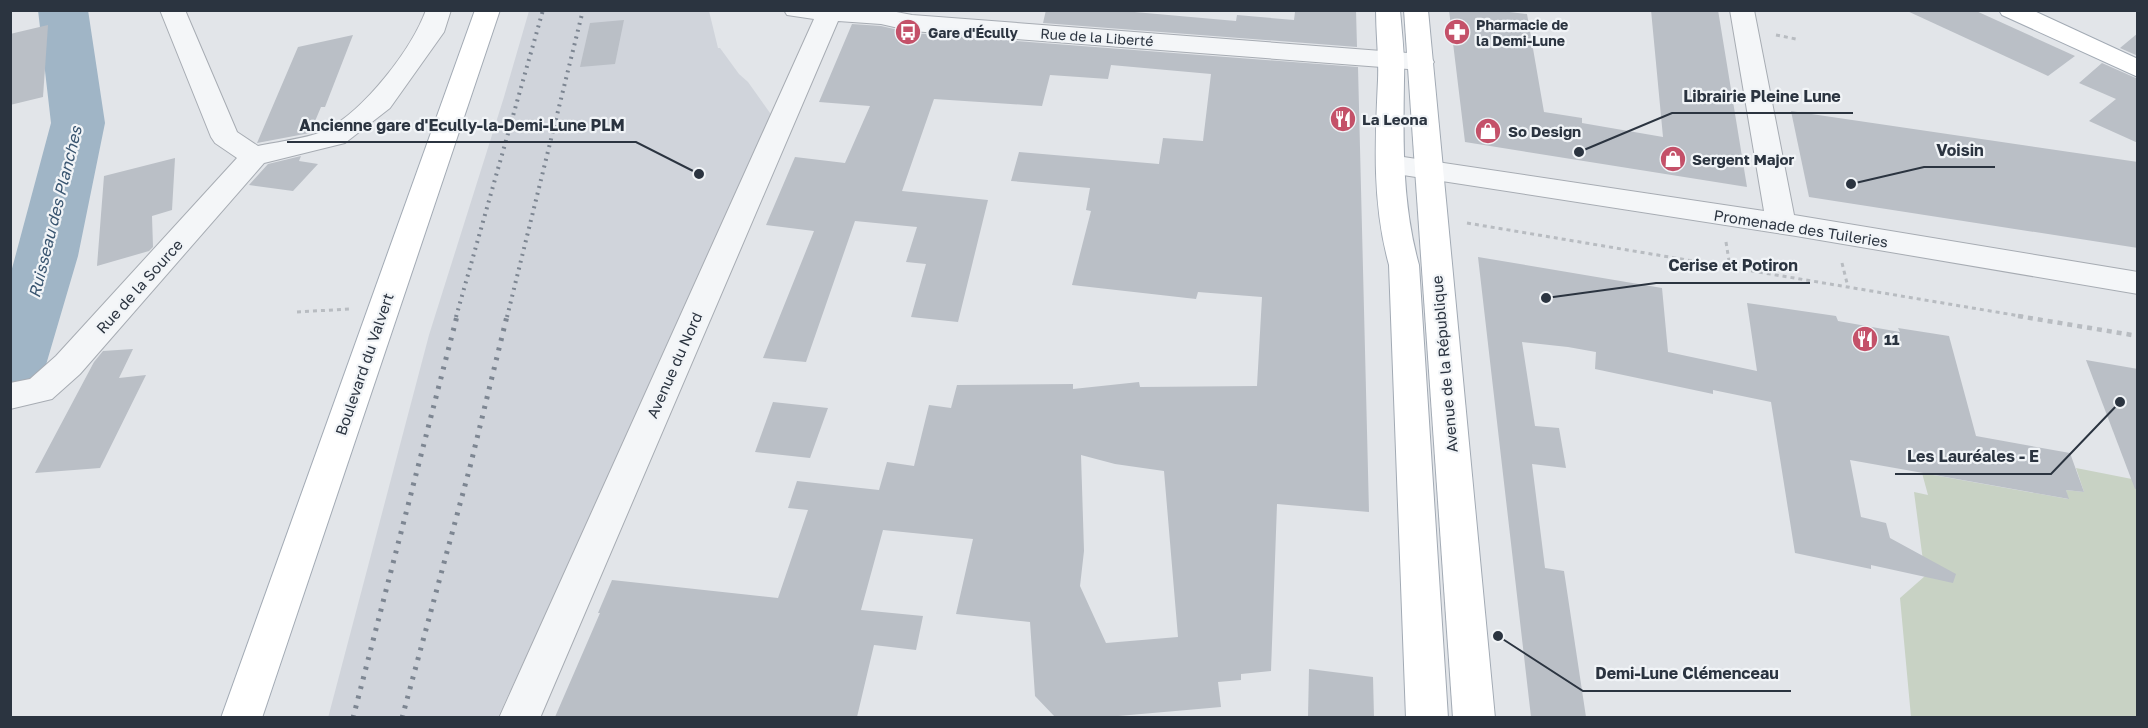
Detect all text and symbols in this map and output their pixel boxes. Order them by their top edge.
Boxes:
place label: Pharmacie de la Demi-Lune [1476,16,1568,49]
bus stop icon: Gare d'Écully [893,17,923,47]
pharmacy icon: Pharmacie de la Demi-Lune [1442,17,1472,47]
place label: Gare d'Écully [928,24,1019,41]
street label: Rue de la Liberté [1040,25,1154,49]
callout: Librairie Pleine Lune [1672,79,1853,113]
text: Librairie Pleine Lune [1683,86,1841,106]
restaurant icon: La Leona [1328,104,1358,134]
callout: Ancienne gare d'Ecully-la-Demi-Lune PLM [287,108,636,142]
place label: La Leona [1362,110,1428,128]
text: Ancienne gare d'Ecully-la-Demi-Lune PLM [299,115,625,135]
shop icon: So Design [1473,116,1503,146]
place label: So Design [1508,122,1581,140]
water label: Ruisseau des Planches [24,123,86,300]
callout: Voisin [1924,133,1995,167]
text: Voisin [1936,140,1984,160]
shop icon: Sergent Major [1658,144,1688,174]
place label: Sergent Major [1692,150,1795,168]
street label: Promenade des Tuileries [1712,205,1890,251]
street label: Rue de la Source [92,235,186,337]
callout: Cerise et Potiron [1656,249,1810,283]
text: Cerise et Potiron [1668,255,1798,275]
street label: Avenue de la République [1427,275,1461,453]
street label: Boulevard du Valvert [331,290,397,438]
street label: Avenue du Nord [643,309,705,421]
restaurant icon: 11 [1850,324,1880,354]
place label: 11 [1884,330,1900,348]
callout: Les Lauréales - E [1895,440,2051,474]
text: Les Lauréales - E [1907,446,2039,466]
callout: Demi-Lune Clémenceau [1583,657,1791,691]
text: Demi-Lune Clémenceau [1595,663,1779,683]

